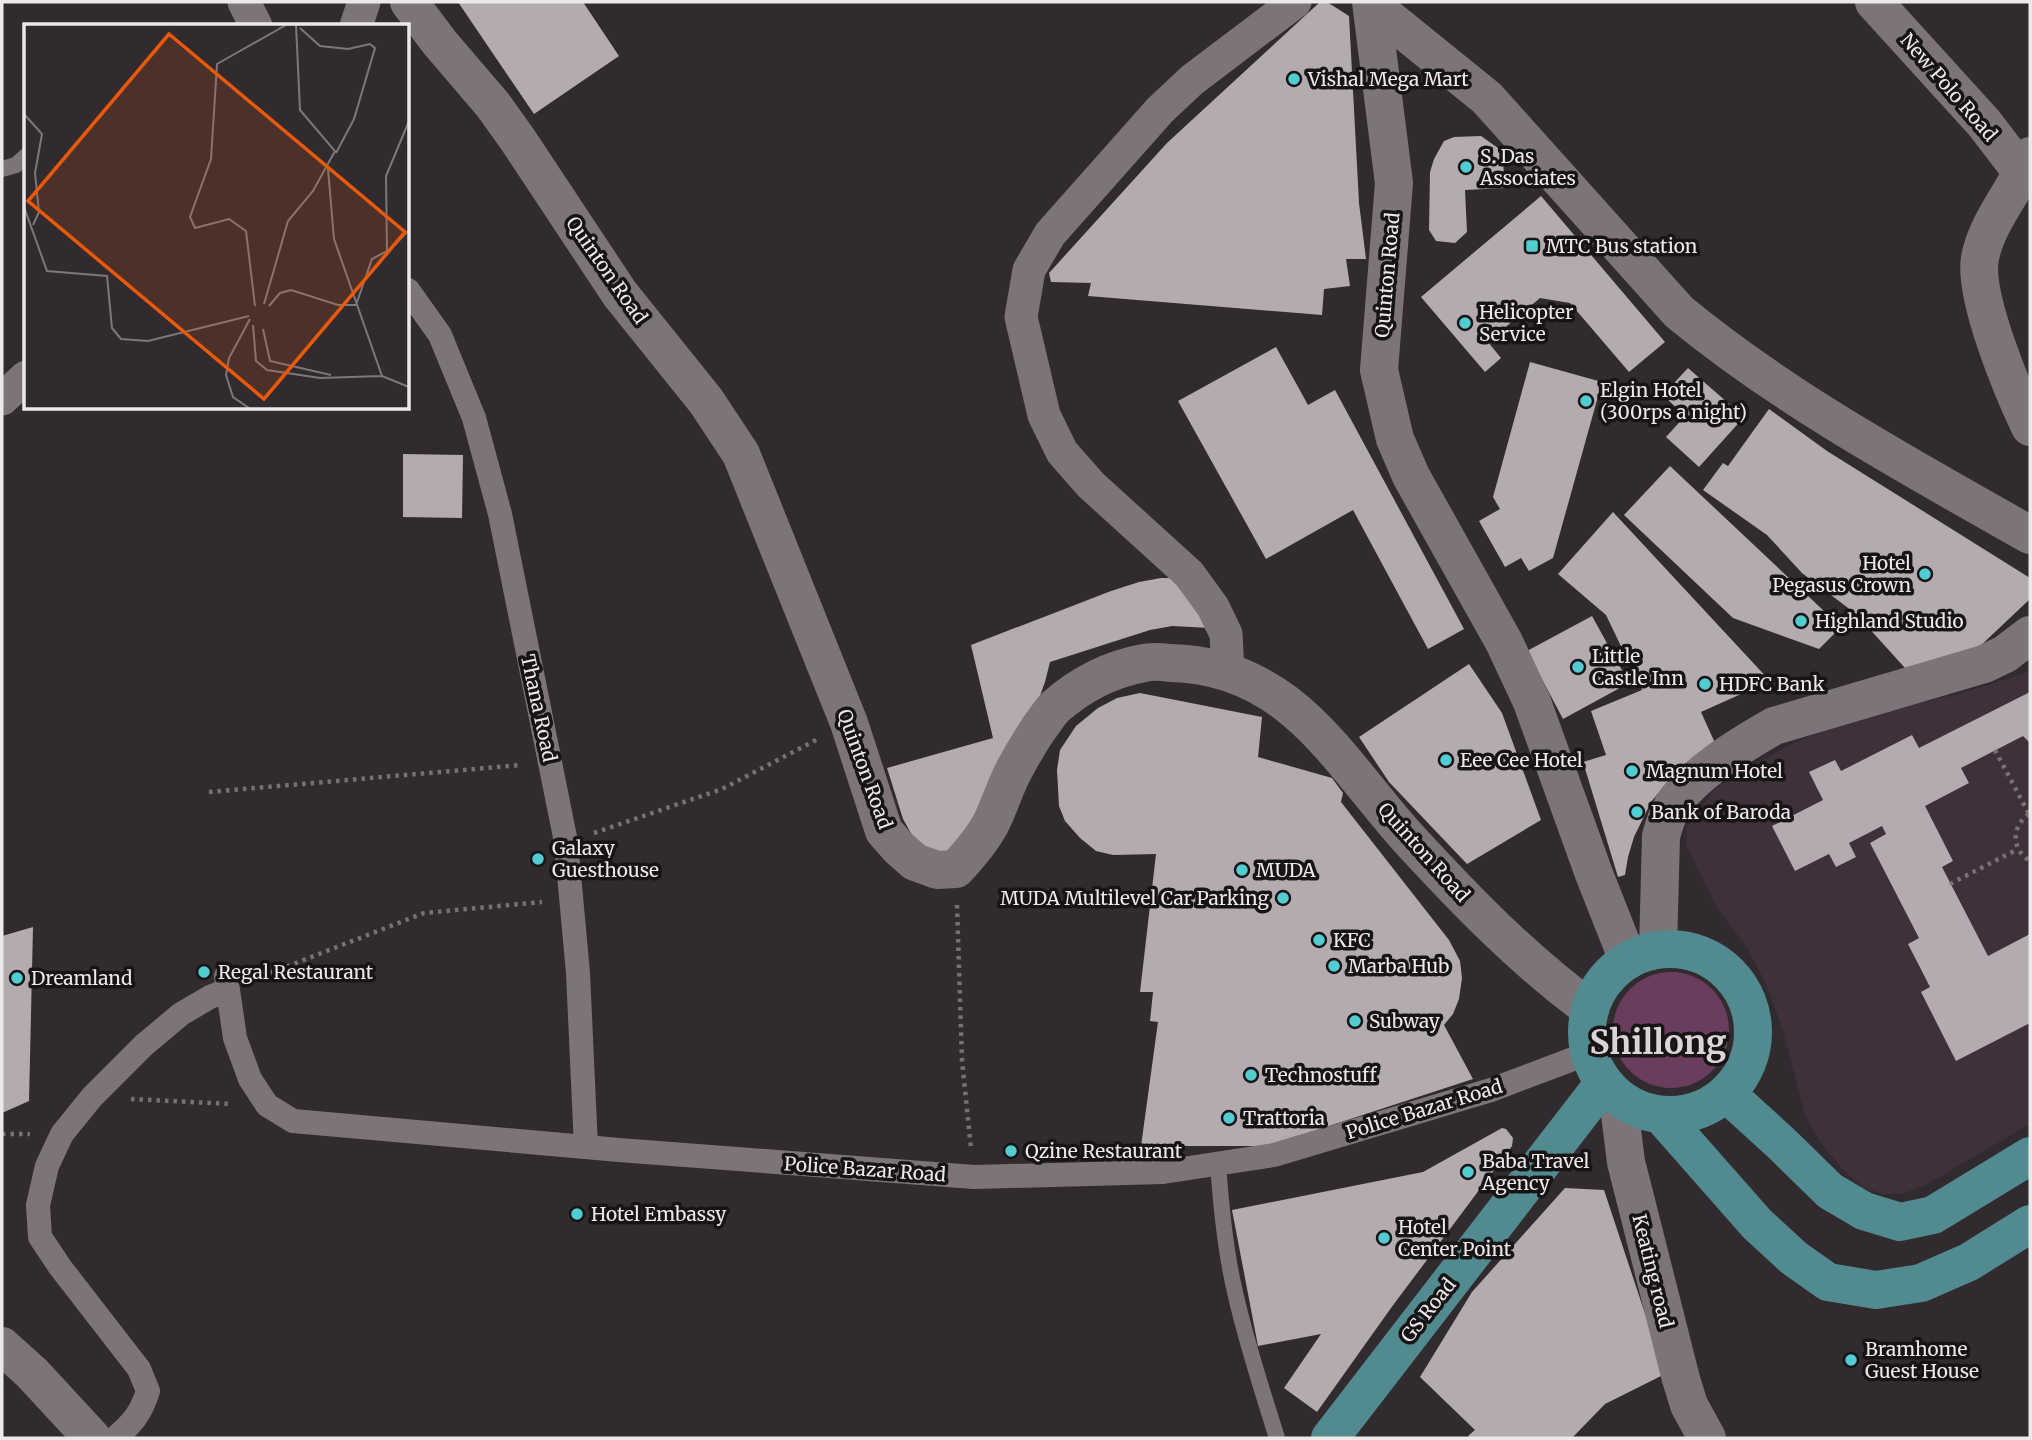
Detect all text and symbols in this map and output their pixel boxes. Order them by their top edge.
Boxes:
inset map [24,24,410,410]
street label: New Polo Road [1895,28,2003,146]
place label: Vishal Mega Mart [1307,67,1469,91]
marker: Vishal Mega Mart [1286,71,1302,87]
place label: S. Das Associates [1479,144,1576,190]
marker: S. Das Associates [1458,159,1474,175]
street label: Quinton Road [1370,211,1404,339]
street label: Quinton Road [561,212,653,328]
place label: MTC Bus station [1546,234,1698,258]
marker: MTC Bus station [1524,238,1540,254]
place label: Helicopter Service [1479,300,1574,346]
marker: Helicopter Service [1457,315,1473,331]
place label: Elgin Hotel (300rps a night) [1600,378,1747,424]
marker: Elgin Hotel (300rps a night) [1578,393,1594,409]
place label: Hotel Pegasus Crown [1772,551,1911,597]
marker: Hotel Pegasus Crown [1917,566,1933,582]
place label: Highland Studio [1815,609,1964,633]
marker: Highland Studio [1793,613,1809,629]
place label: Little Castle Inn [1592,644,1684,690]
street label: Thana Road [516,652,562,764]
marker: Little Castle Inn [1570,659,1586,675]
place label: HDFC Bank [1719,672,1825,696]
marker: HDFC Bank [1697,676,1713,692]
street label: Quinton Road [832,706,898,832]
place label: Eee Cee Hotel [1460,748,1583,772]
marker: Eee Cee Hotel [1438,752,1454,768]
place label: Magnum Hotel [1646,759,1783,783]
marker: Magnum Hotel [1624,763,1640,779]
street label: Quinton Road [1373,797,1475,907]
place label: Bank of Baroda [1651,800,1791,824]
marker: Bank of Baroda [1629,804,1645,820]
place label: Galaxy Guesthouse [552,836,659,882]
marker: Galaxy Guesthouse [530,851,546,867]
place label: MUDA [1256,858,1316,882]
marker: MUDA [1234,862,1250,878]
place label: MUDA Multilevel Car Parking [1000,886,1269,910]
marker: MUDA Multilevel Car Parking [1275,890,1291,906]
place label: KFC [1333,928,1371,952]
marker: KFC [1311,932,1327,948]
place label: Marba Hub [1348,954,1449,978]
marker: Marba Hub [1326,958,1342,974]
place label: Regal Restaurant [218,960,374,984]
marker: Regal Restaurant [196,964,212,980]
place label: Dreamland [31,966,132,990]
marker: Dreamland [9,970,25,986]
place label: Subway [1369,1009,1440,1033]
marker: Subway [1347,1013,1363,1029]
district label: Shillong [1590,1022,1727,1063]
place label: Technostuff [1265,1063,1377,1087]
marker: Technostuff [1243,1067,1259,1083]
street label: Police Bazar Road [1343,1074,1505,1144]
place label: Trattoria [1243,1106,1325,1130]
marker: Trattoria [1221,1110,1237,1126]
place label: Qzine Restaurant [1025,1139,1183,1163]
marker: Qzine Restaurant [1003,1143,1019,1159]
place label: Baba Travel Agency [1481,1149,1590,1195]
street label: Police Bazar Road [783,1151,947,1187]
marker: Baba Travel Agency [1460,1164,1476,1180]
place label: Hotel Embassy [591,1202,726,1226]
marker: Hotel Embassy [569,1206,585,1222]
street label: Keating road [1627,1212,1679,1330]
place label: Hotel Center Point [1398,1215,1512,1261]
marker: Hotel Center Point [1376,1230,1392,1246]
street label: GS Road [1395,1273,1461,1347]
place label: Bramhome Guest House [1865,1337,1979,1383]
marker: Bramhome Guest House [1843,1352,1859,1368]

